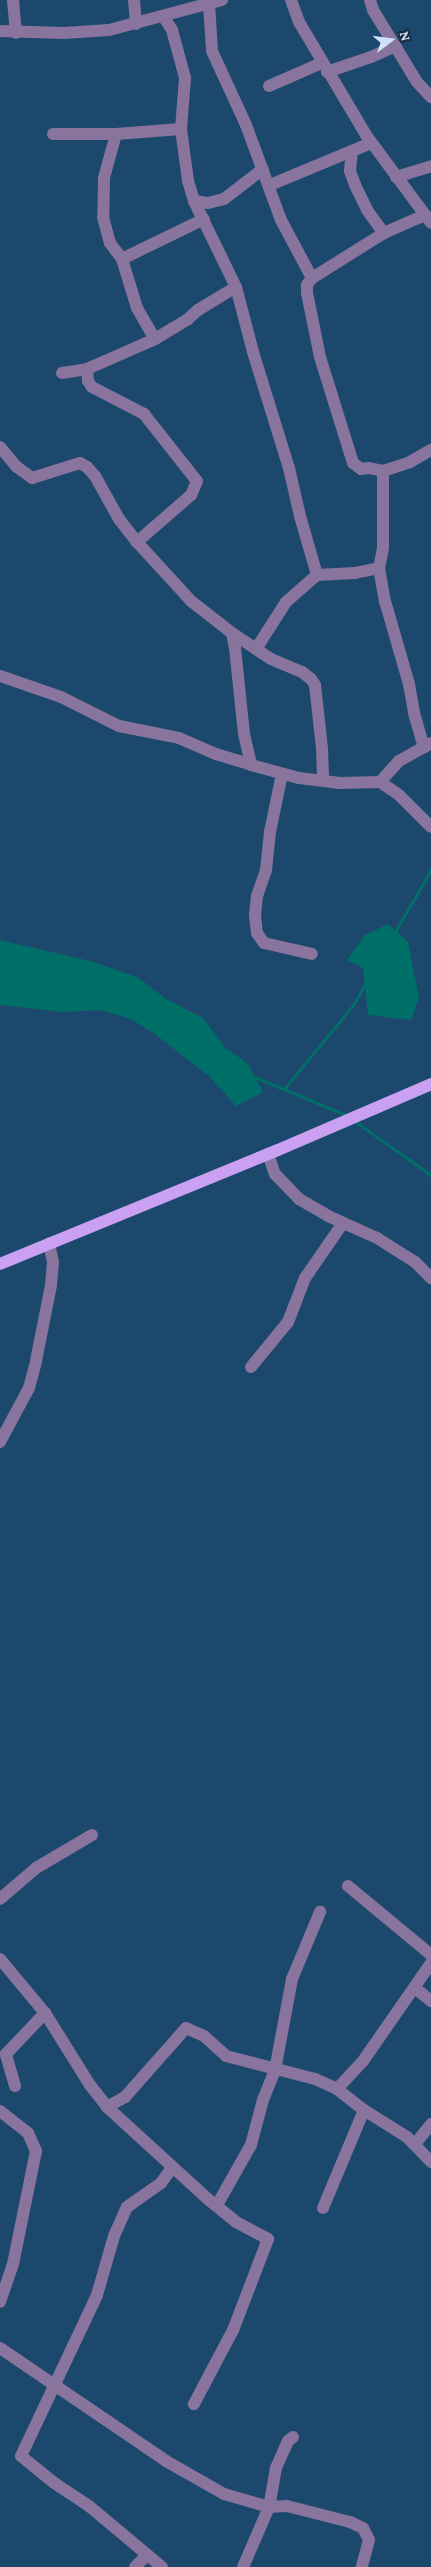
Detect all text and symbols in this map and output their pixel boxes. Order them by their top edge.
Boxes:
north arrow [366,15,416,65]
text: N [397,29,414,43]

